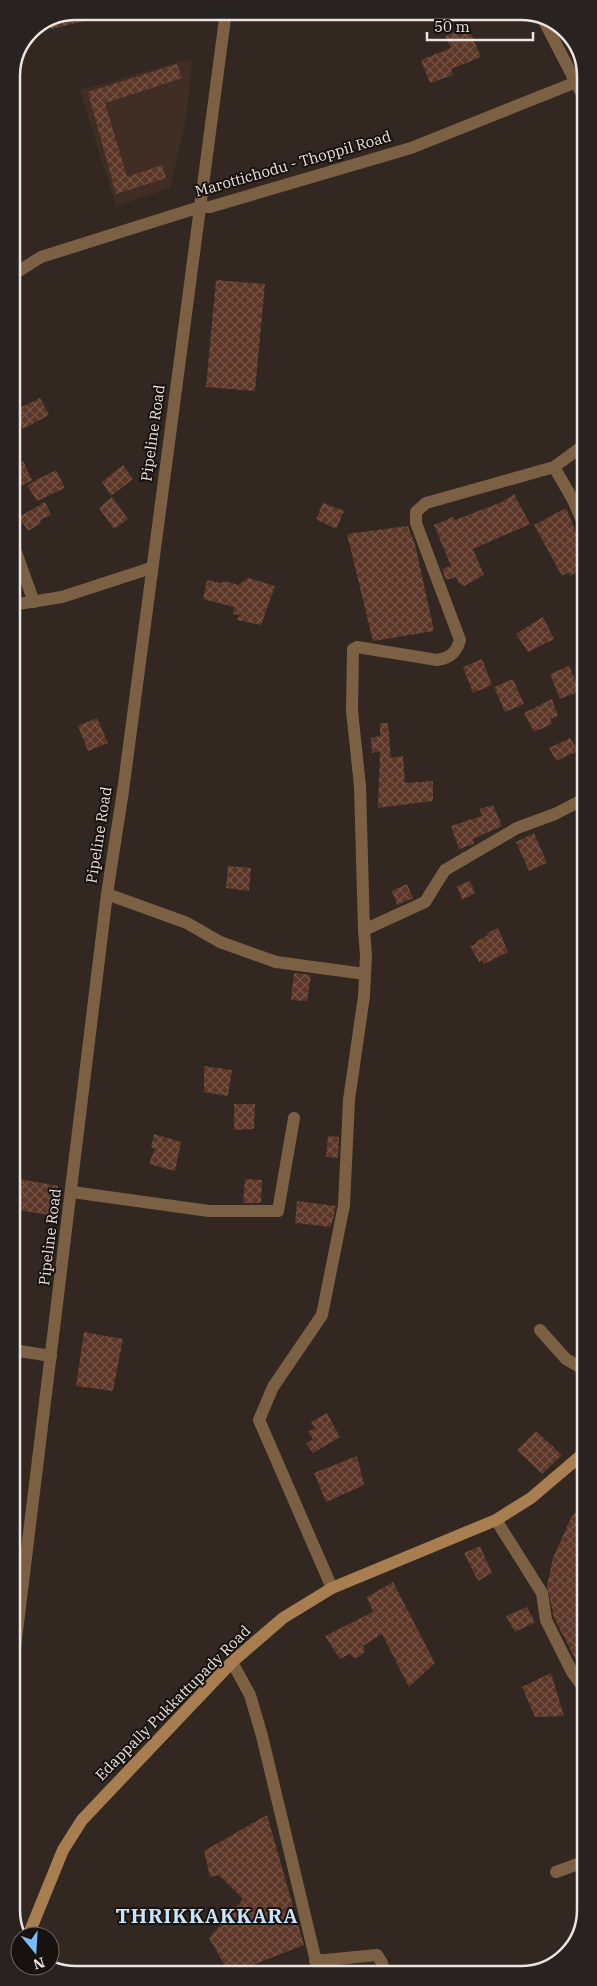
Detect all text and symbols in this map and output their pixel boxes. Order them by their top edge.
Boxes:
scale bar [427,10,533,42]
text: 50 m [434,17,470,36]
street label: Marottichodu - Thoppil Road [193,126,393,201]
street label: Pipeline Road [136,383,169,483]
street label: Pipeline Road [81,785,116,885]
street label: Pipeline Road [34,1187,65,1287]
street label: Edappally Pukkattupady Road [91,1621,254,1784]
district label: THRIKKAKKARA [115,1902,299,1929]
north arrow [10,1926,60,1976]
text: N [31,1953,47,1974]

